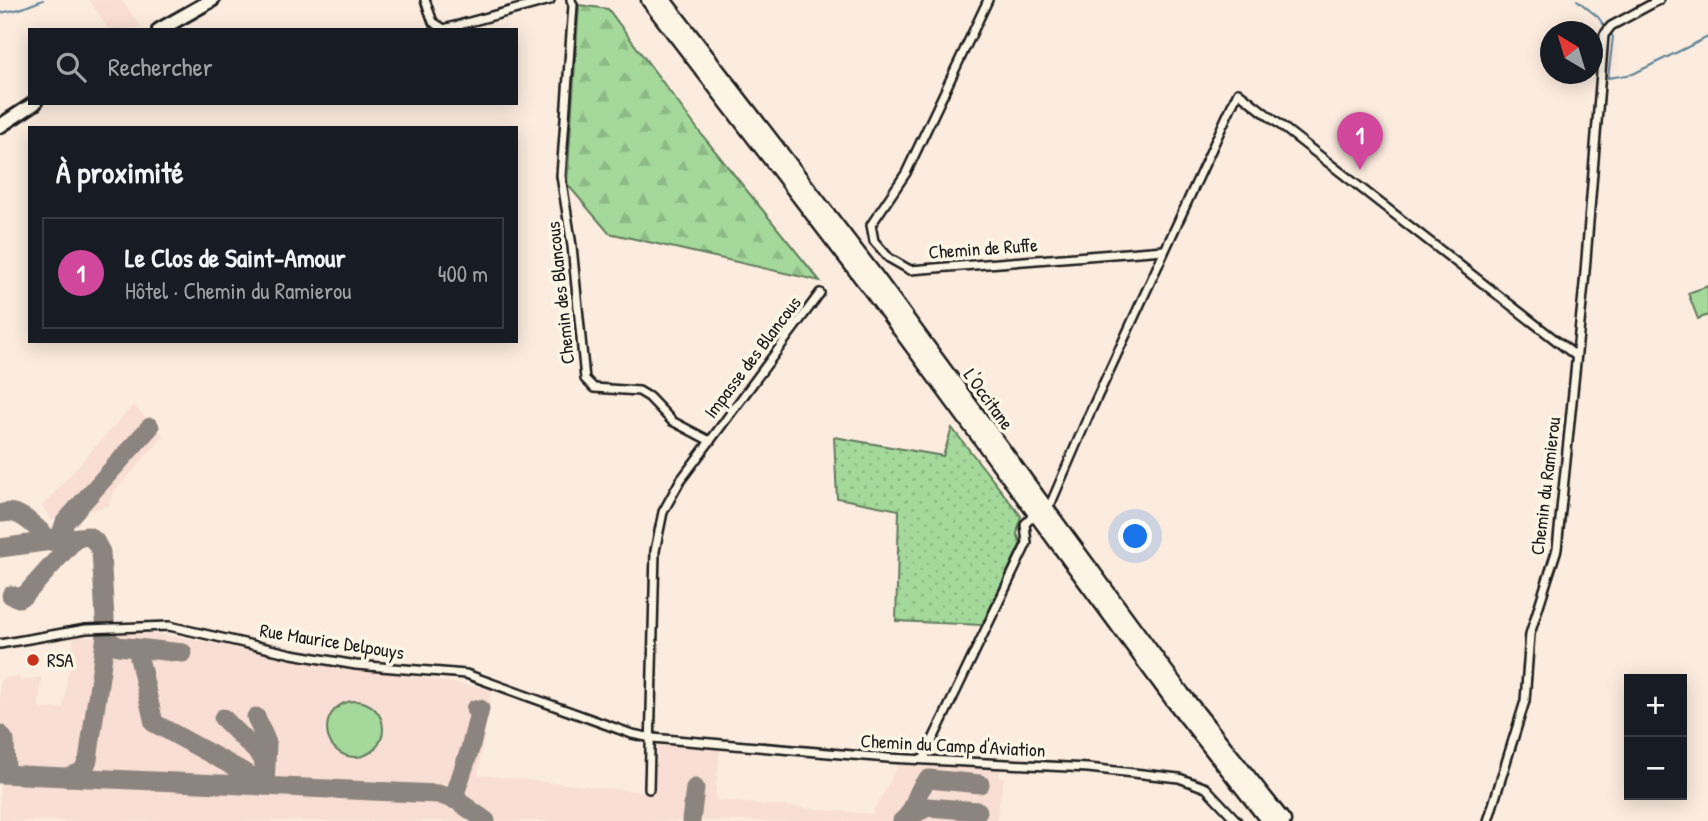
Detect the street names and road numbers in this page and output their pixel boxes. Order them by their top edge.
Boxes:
street label: Chemin des Blancous [540,220,580,366]
street label: Chemin de Ruffe [928,231,1039,265]
street label: Impasse des Blancous [697,291,807,423]
street label: L'Occitane [958,363,1020,435]
street label: Chemin du Ramierou [1524,415,1566,556]
street label: Rue Maurice Delpouys [258,617,406,665]
street label: Chemin du Camp d'Aviation [860,727,1046,763]

